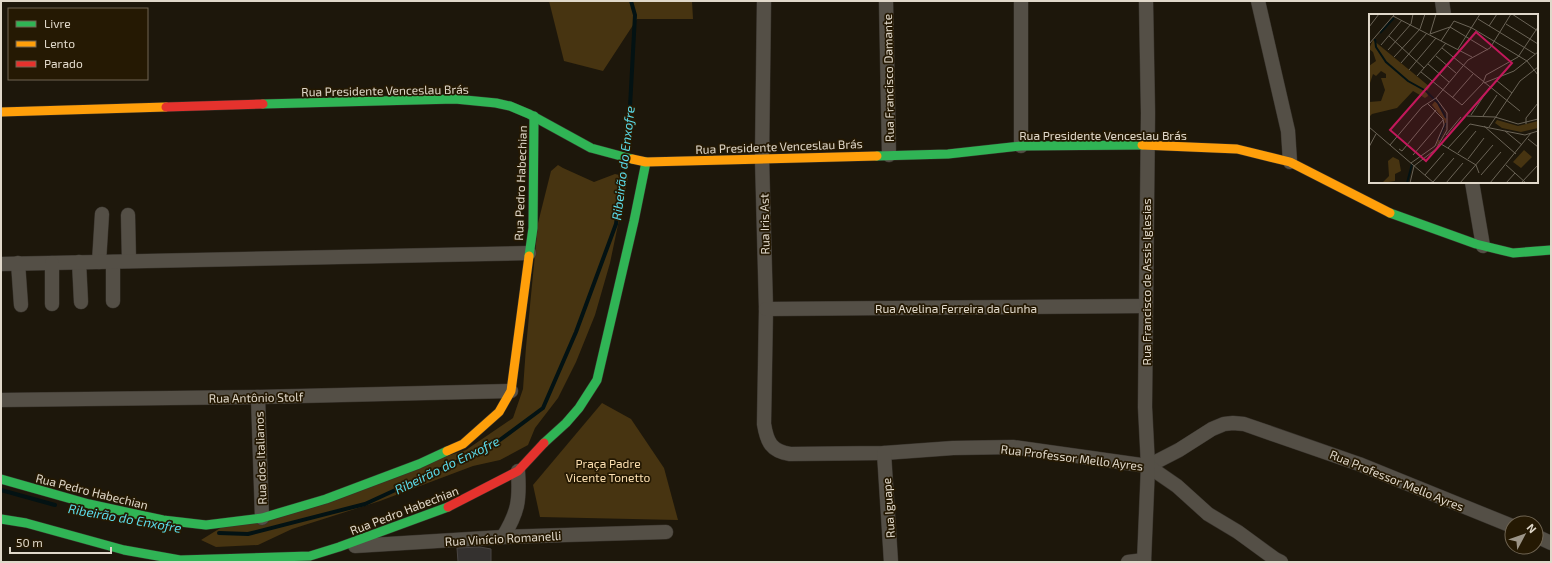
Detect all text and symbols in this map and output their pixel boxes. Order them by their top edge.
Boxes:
legend [8,8,148,80]
street label: Rua Francisco Damante [880,14,896,142]
inset map [1369,14,1538,183]
text: Livre [44,16,71,30]
text: Lento [44,36,75,50]
text: Parado [44,56,83,70]
street label: Rua Presidente Venceslau Brás [301,82,469,98]
water label: Ribeirão do Enxofre [608,105,638,221]
street label: Rua Pedro Habechian [511,125,529,241]
street label: Rua Presidente Venceslau Brás [1019,128,1187,142]
street label: Rua Presidente Venceslau Brás [695,136,863,156]
street label: Rua Iris Ast [756,193,772,255]
street label: Rua Francisco de Assis Iglesias [1139,198,1153,366]
street label: Rua Avelina Ferreira da Cunha [875,301,1037,315]
street label: Rua Antônio Stolf [209,389,304,405]
street label: Rua dos Italianos [251,411,269,505]
water label: Ribeirão do Enxofre [392,433,502,497]
street label: Rua Professor Mello Ayres [1000,441,1144,473]
street label: Rua Professor Mello Ayres [1328,447,1466,513]
park label: Praça Padre Vicente Tonetto [566,456,651,484]
street label: Rua Pedro Habechian [34,470,150,512]
street label: Rua Iguape [879,477,897,539]
street label: Rua Pedro Habechian [348,483,460,537]
water label: Ribeirão do Enxofre [67,500,183,536]
north arrow [1504,515,1544,555]
text: N [1524,521,1539,535]
street label: Rua Vinício Romanelli [444,528,562,548]
scale bar [10,529,111,555]
text: 50 m [16,535,43,549]

